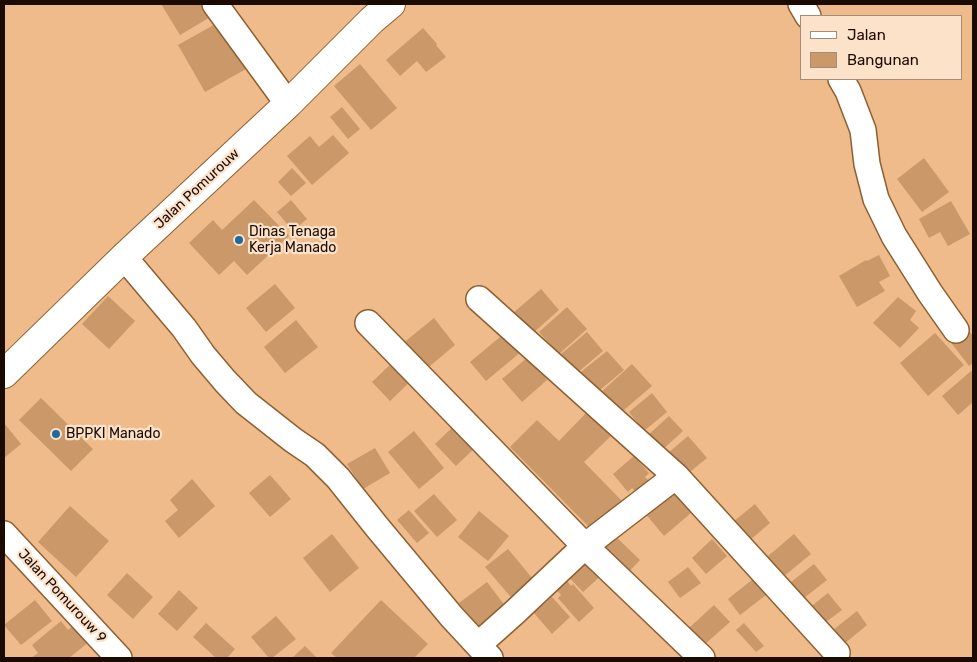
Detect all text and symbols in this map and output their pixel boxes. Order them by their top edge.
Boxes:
legend [800,15,962,80]
text: Jalan [847,26,886,44]
text: Bangunan [847,51,919,69]
street label: Jalan Pomurouw [151,145,243,233]
place label: Dinas Tenaga Kerja Manado [249,224,336,256]
marker: Dinas Tenaga Kerja Manado [233,234,245,246]
place label: BPPKI Manado [66,426,160,442]
marker: BPPKI Manado [50,428,62,440]
street label: Jalan Pomurouw 9 [14,546,110,646]

